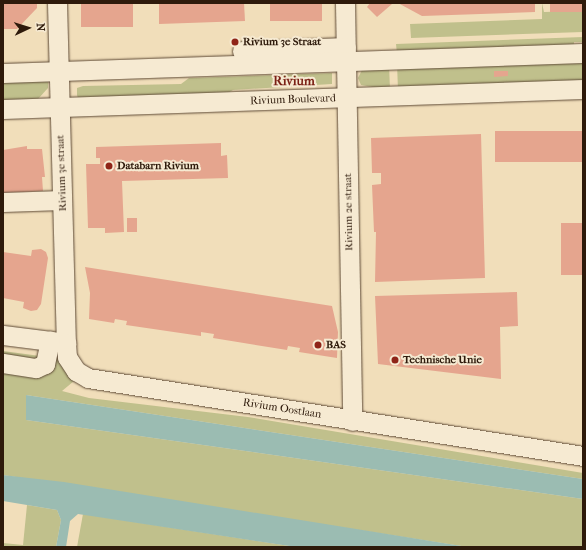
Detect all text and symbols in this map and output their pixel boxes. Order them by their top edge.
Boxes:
north arrow [8,8,48,48]
text: N [34,22,47,32]
place label: Rivium 3e Straat [243,35,321,49]
marker: Rivium 3e Straat [230,37,240,47]
district label: Rivium [273,73,315,89]
street label: Rivium Boulevard [250,92,336,108]
street label: Rivium 3e straat [54,135,70,211]
place label: Databarn Rivium [117,159,199,173]
marker: Databarn Rivium [104,161,114,171]
street label: Rivium 2e straat [342,173,356,251]
place label: BAS [326,338,346,352]
marker: BAS [313,340,323,350]
place label: Technische Unie [403,353,482,367]
marker: Technische Unie [390,355,400,365]
street label: Rivium Oostlaan [242,396,322,422]

